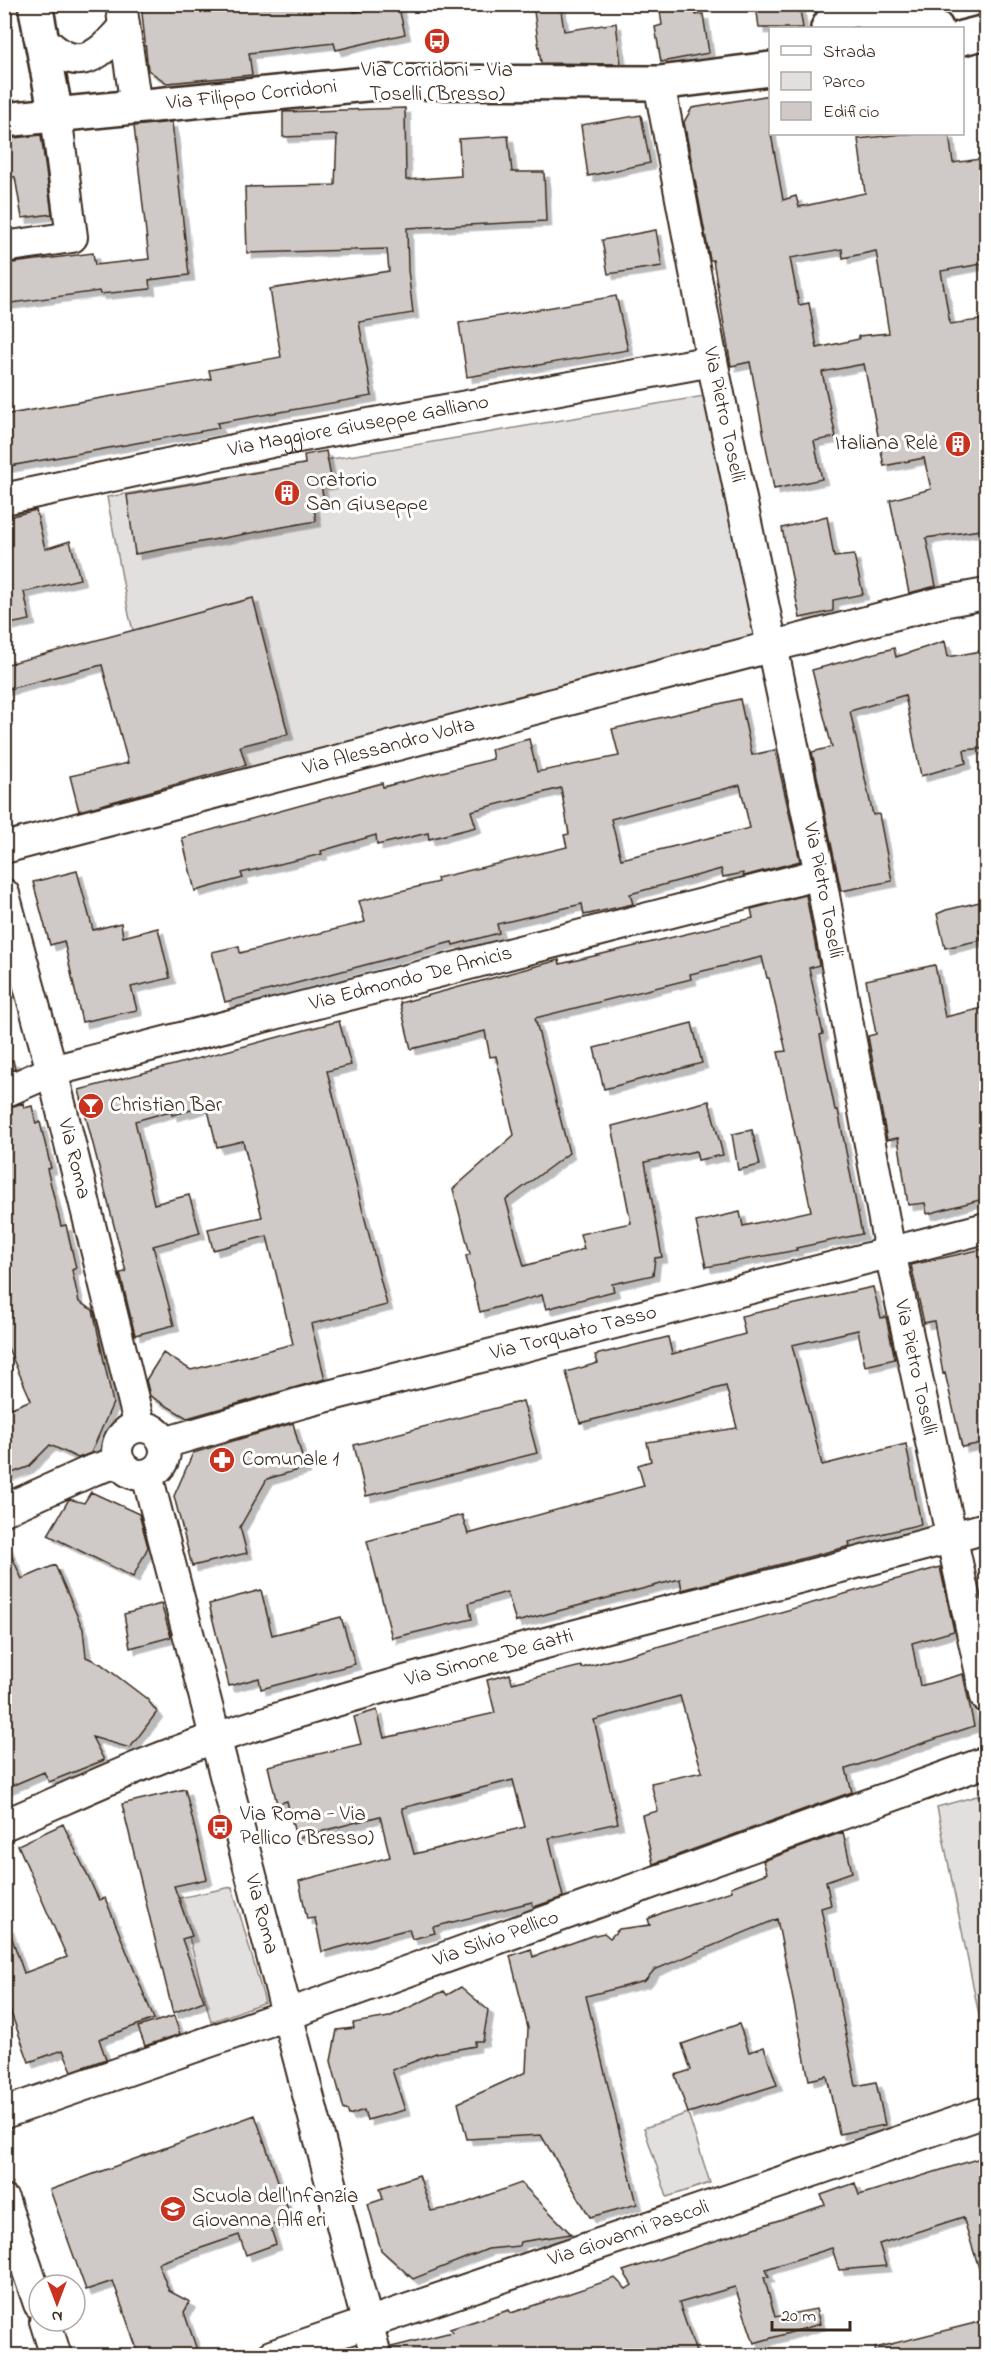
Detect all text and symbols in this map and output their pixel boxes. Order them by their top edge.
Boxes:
bus stop icon: Via Corridoni - Via Toselli (Bresso) [422,26,452,56]
legend [769,27,964,135]
text: Strada [823,40,876,66]
place label: Via Corridoni - Via Toselli (Bresso) [360,56,513,110]
text: Parco [823,70,865,96]
street label: Via Filippo Corridoni [164,72,338,119]
text: Edificio [823,100,879,126]
street label: Via Pietro Toselli [694,343,752,486]
street label: Via Maggiore Giuseppe Galliano [224,387,492,466]
place label: Italiana Relè [835,429,939,459]
building icon: Italiana Relè [943,429,973,459]
place label: Oratorio San Giuseppe [306,466,428,520]
building icon: Oratorio San Giuseppe [272,478,302,508]
street label: Via Alessandro Volta [299,710,478,784]
street label: Via Pietro Toselli [794,819,850,961]
street label: Via Edmondo De Amicis [305,939,516,1020]
bar icon: Christian Bar [76,1091,106,1121]
place label: Christian Bar [110,1091,223,1121]
street label: Via Roma [49,1115,98,1202]
street label: Via Pietro Toselli [886,1296,944,1438]
street label: Via Torquato Tasso [486,1298,660,1369]
pharmacy icon: Comunale 1 [207,1445,237,1475]
place label: Comunale 1 [242,1445,340,1475]
street label: Via Simone De Gatti [401,1621,577,1696]
place label: Via Roma - Via Pellico (Bresso) [239,1800,374,1854]
bus stop icon: Via Roma - Via Pellico (Bresso) [205,1812,235,1842]
street label: Via Roma [236,1870,286,1958]
street label: Via Silvio Pellico [428,1903,563,1976]
place label: Scuola dell'Infanzia Giovanna Alfieri [192,2182,358,2236]
street label: Via Giovanni Pascoli [543,2193,713,2276]
school or university icon: Scuola dell'Infanzia Giovanna Alfieri [158,2194,188,2224]
north arrow [27,2273,87,2333]
scale bar [772,2294,850,2332]
text: N [51,2304,62,2328]
text: 20 m [781,2304,816,2330]

